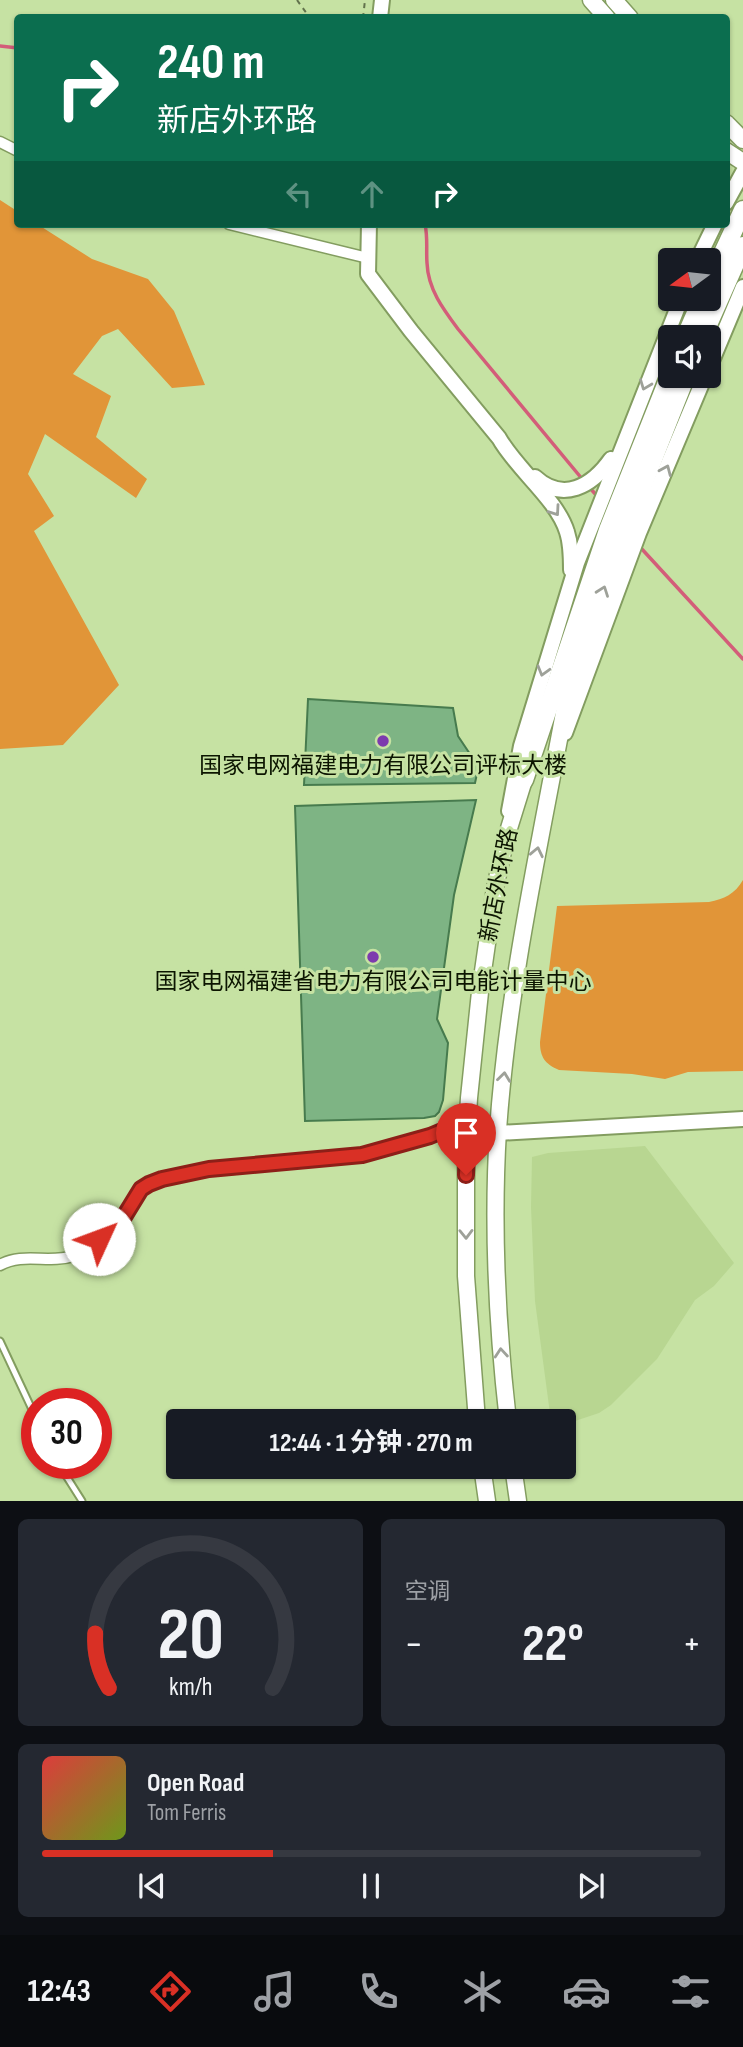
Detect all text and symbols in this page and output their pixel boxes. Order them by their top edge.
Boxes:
text: 240 m [157,34,265,93]
icon: right [42,42,133,133]
text: 新店外环路 [157,102,317,141]
icon: left [280,175,318,213]
icon: ahead [353,175,391,213]
icon: right [426,175,464,213]
north arrow [658,248,721,312]
map controls [658,248,721,388]
button: sound [658,325,721,388]
one-way arrow [640,378,654,390]
one-way arrow [657,465,671,477]
one-way arrow [547,503,559,516]
one-way arrow [595,585,609,597]
one-way arrow [537,665,551,677]
marker: 国家电网福建电力有限公司评标大楼 [375,733,391,749]
place label: 国家电网福建电力有限公司评标大楼 [199,752,567,780]
street label: 新店外环路 [474,826,524,944]
one-way arrow [528,846,543,858]
marker: 国家电网福建省电力有限公司电能计量中心 [365,949,381,965]
place label: 国家电网福建省电力有限公司电能计量中心 [155,968,592,996]
one-way arrow [496,1071,511,1083]
pin [436,1103,496,1175]
icon: arrive [447,1114,485,1152]
position arrow [62,1202,136,1276]
one-way arrow [458,1229,473,1240]
one-way arrow [494,1347,509,1358]
speed limit sign: 30 [21,1388,112,1479]
text: 12:44 · 1 分钟 · 270 m [269,1428,473,1459]
text: 空调 [405,1578,451,1606]
text: 20 [157,1593,224,1681]
text: 22° [522,1613,584,1676]
text: − [405,1622,423,1667]
text: + [682,1622,701,1667]
text: km/h [169,1672,212,1703]
text: Open Road [147,1768,244,1799]
text: Tom Ferris [147,1799,226,1827]
icon: previous [133,1867,171,1905]
icon: pause [352,1867,390,1905]
icon: next [572,1867,610,1905]
icon: directions [146,1967,195,2016]
icon: music [250,1967,299,2016]
icon: phone [354,1967,403,2016]
icon: climate [458,1967,507,2016]
icon: car [562,1967,611,2016]
icon: filters [666,1967,715,2016]
text: 12:43 [28,1972,91,2011]

